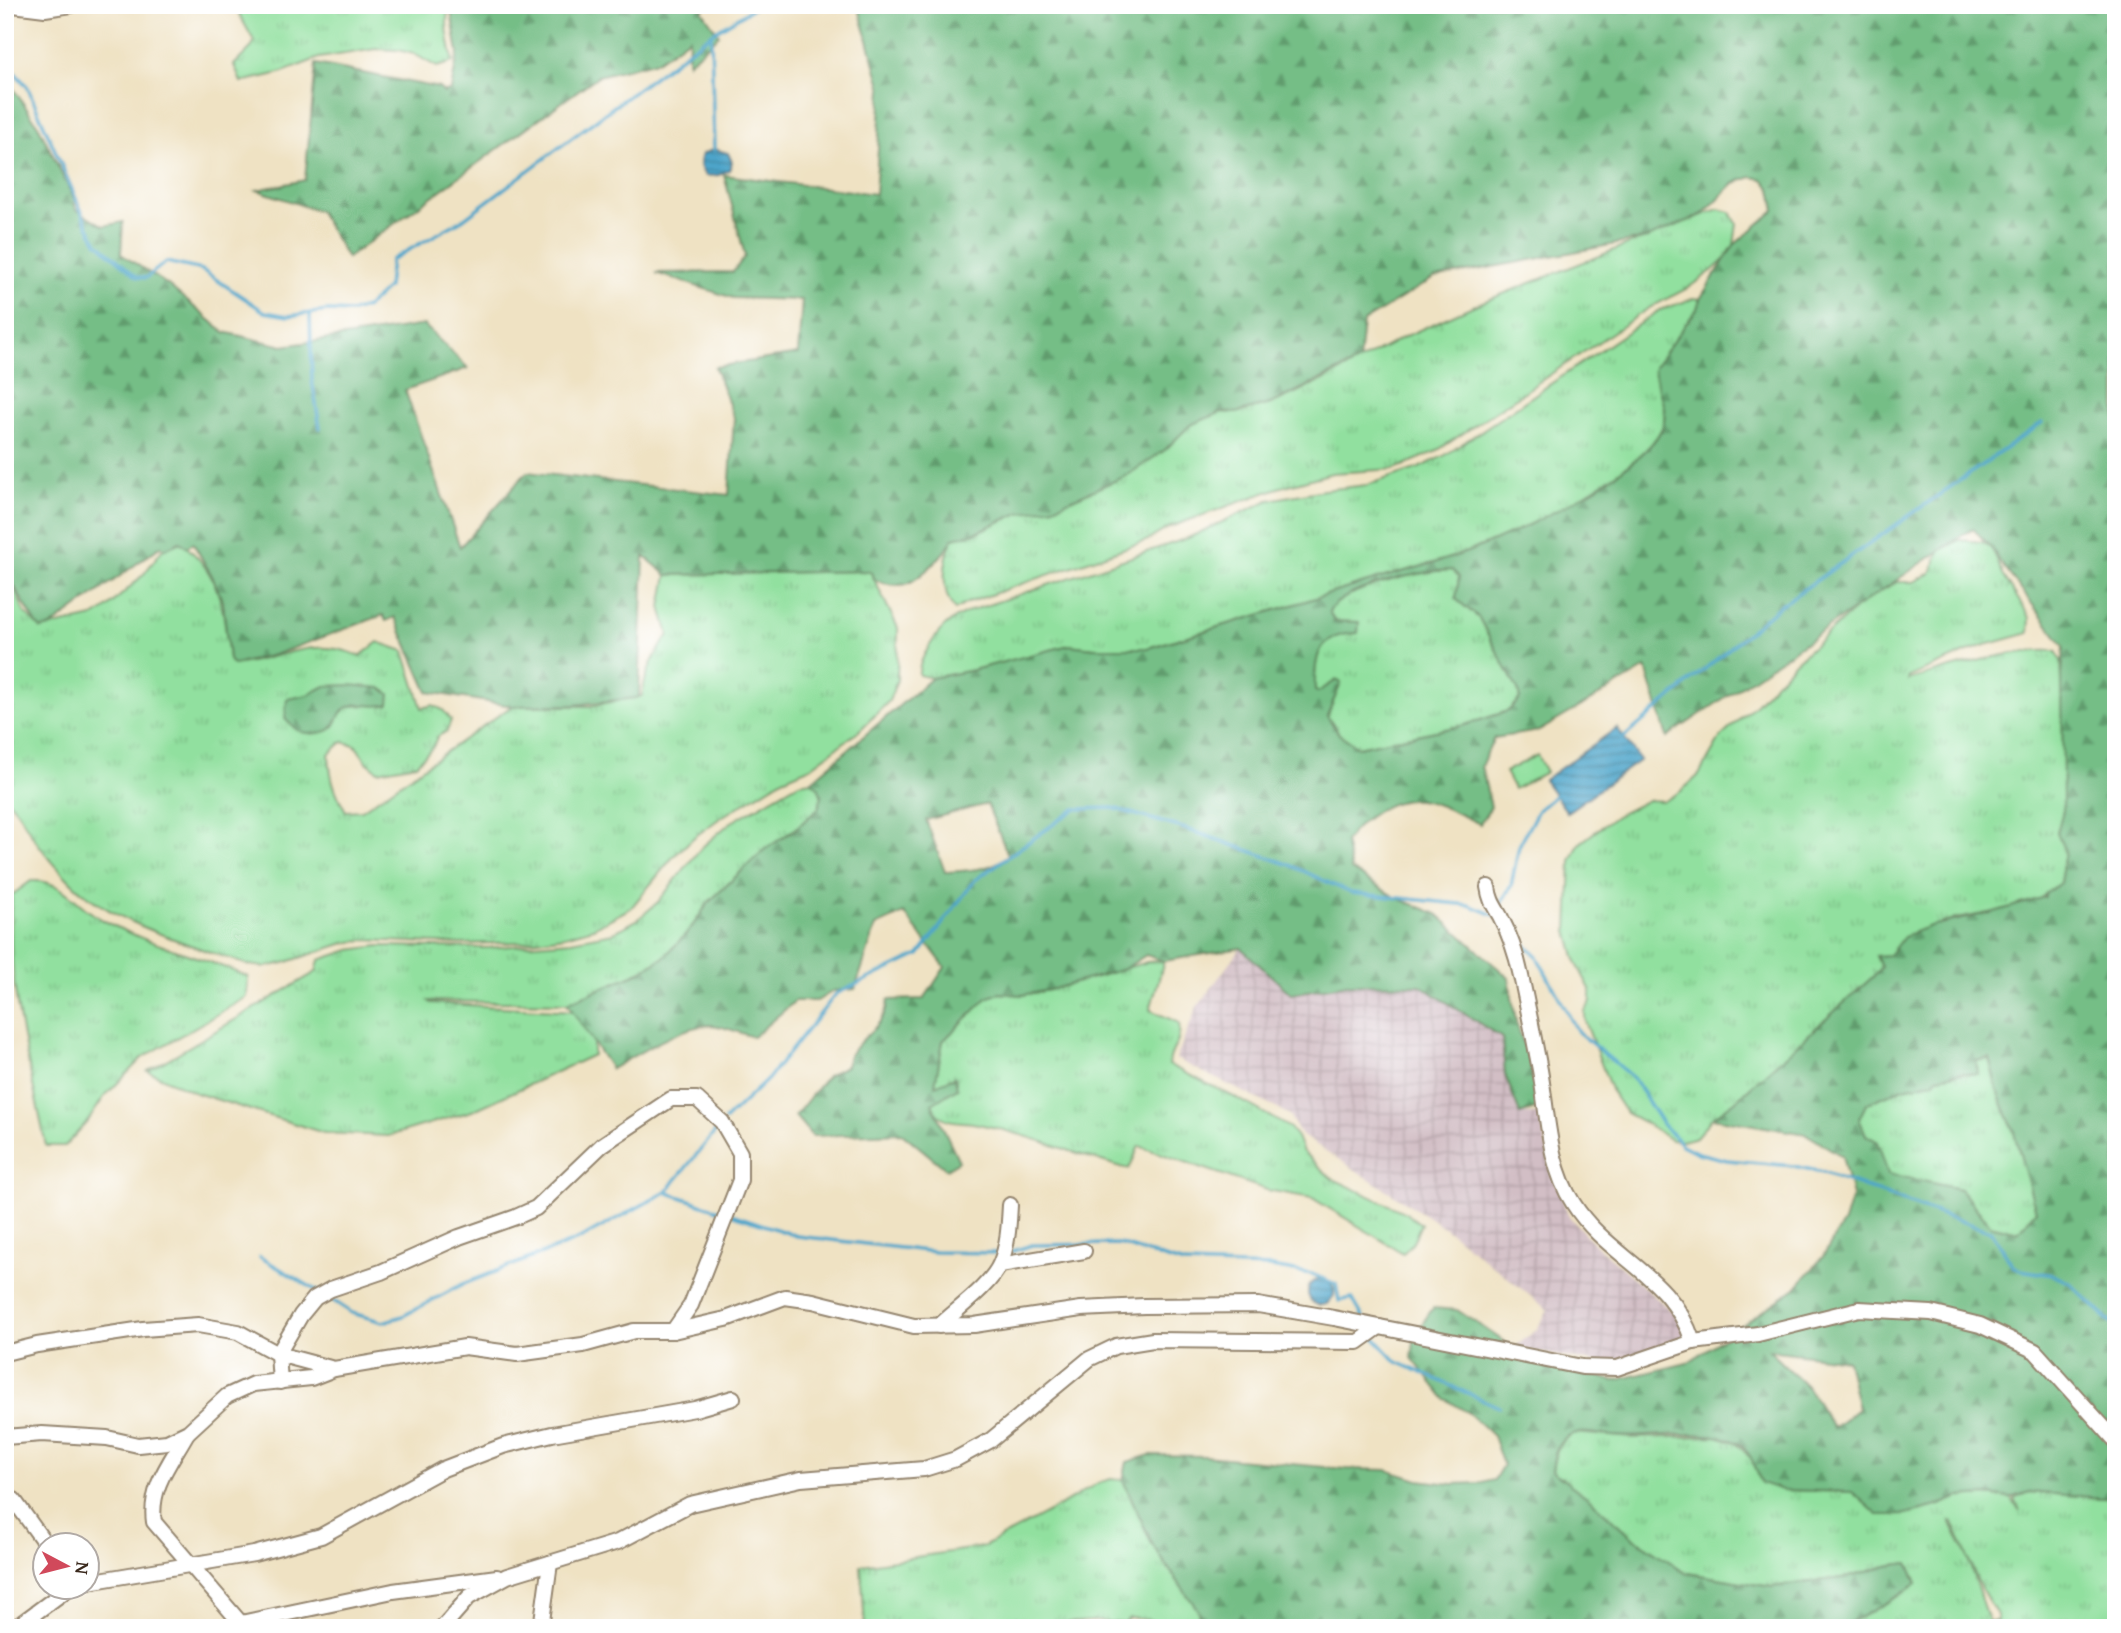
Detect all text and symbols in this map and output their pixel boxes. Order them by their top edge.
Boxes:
north arrow [32,1532,102,1602]
text: N [68,1560,98,1576]

